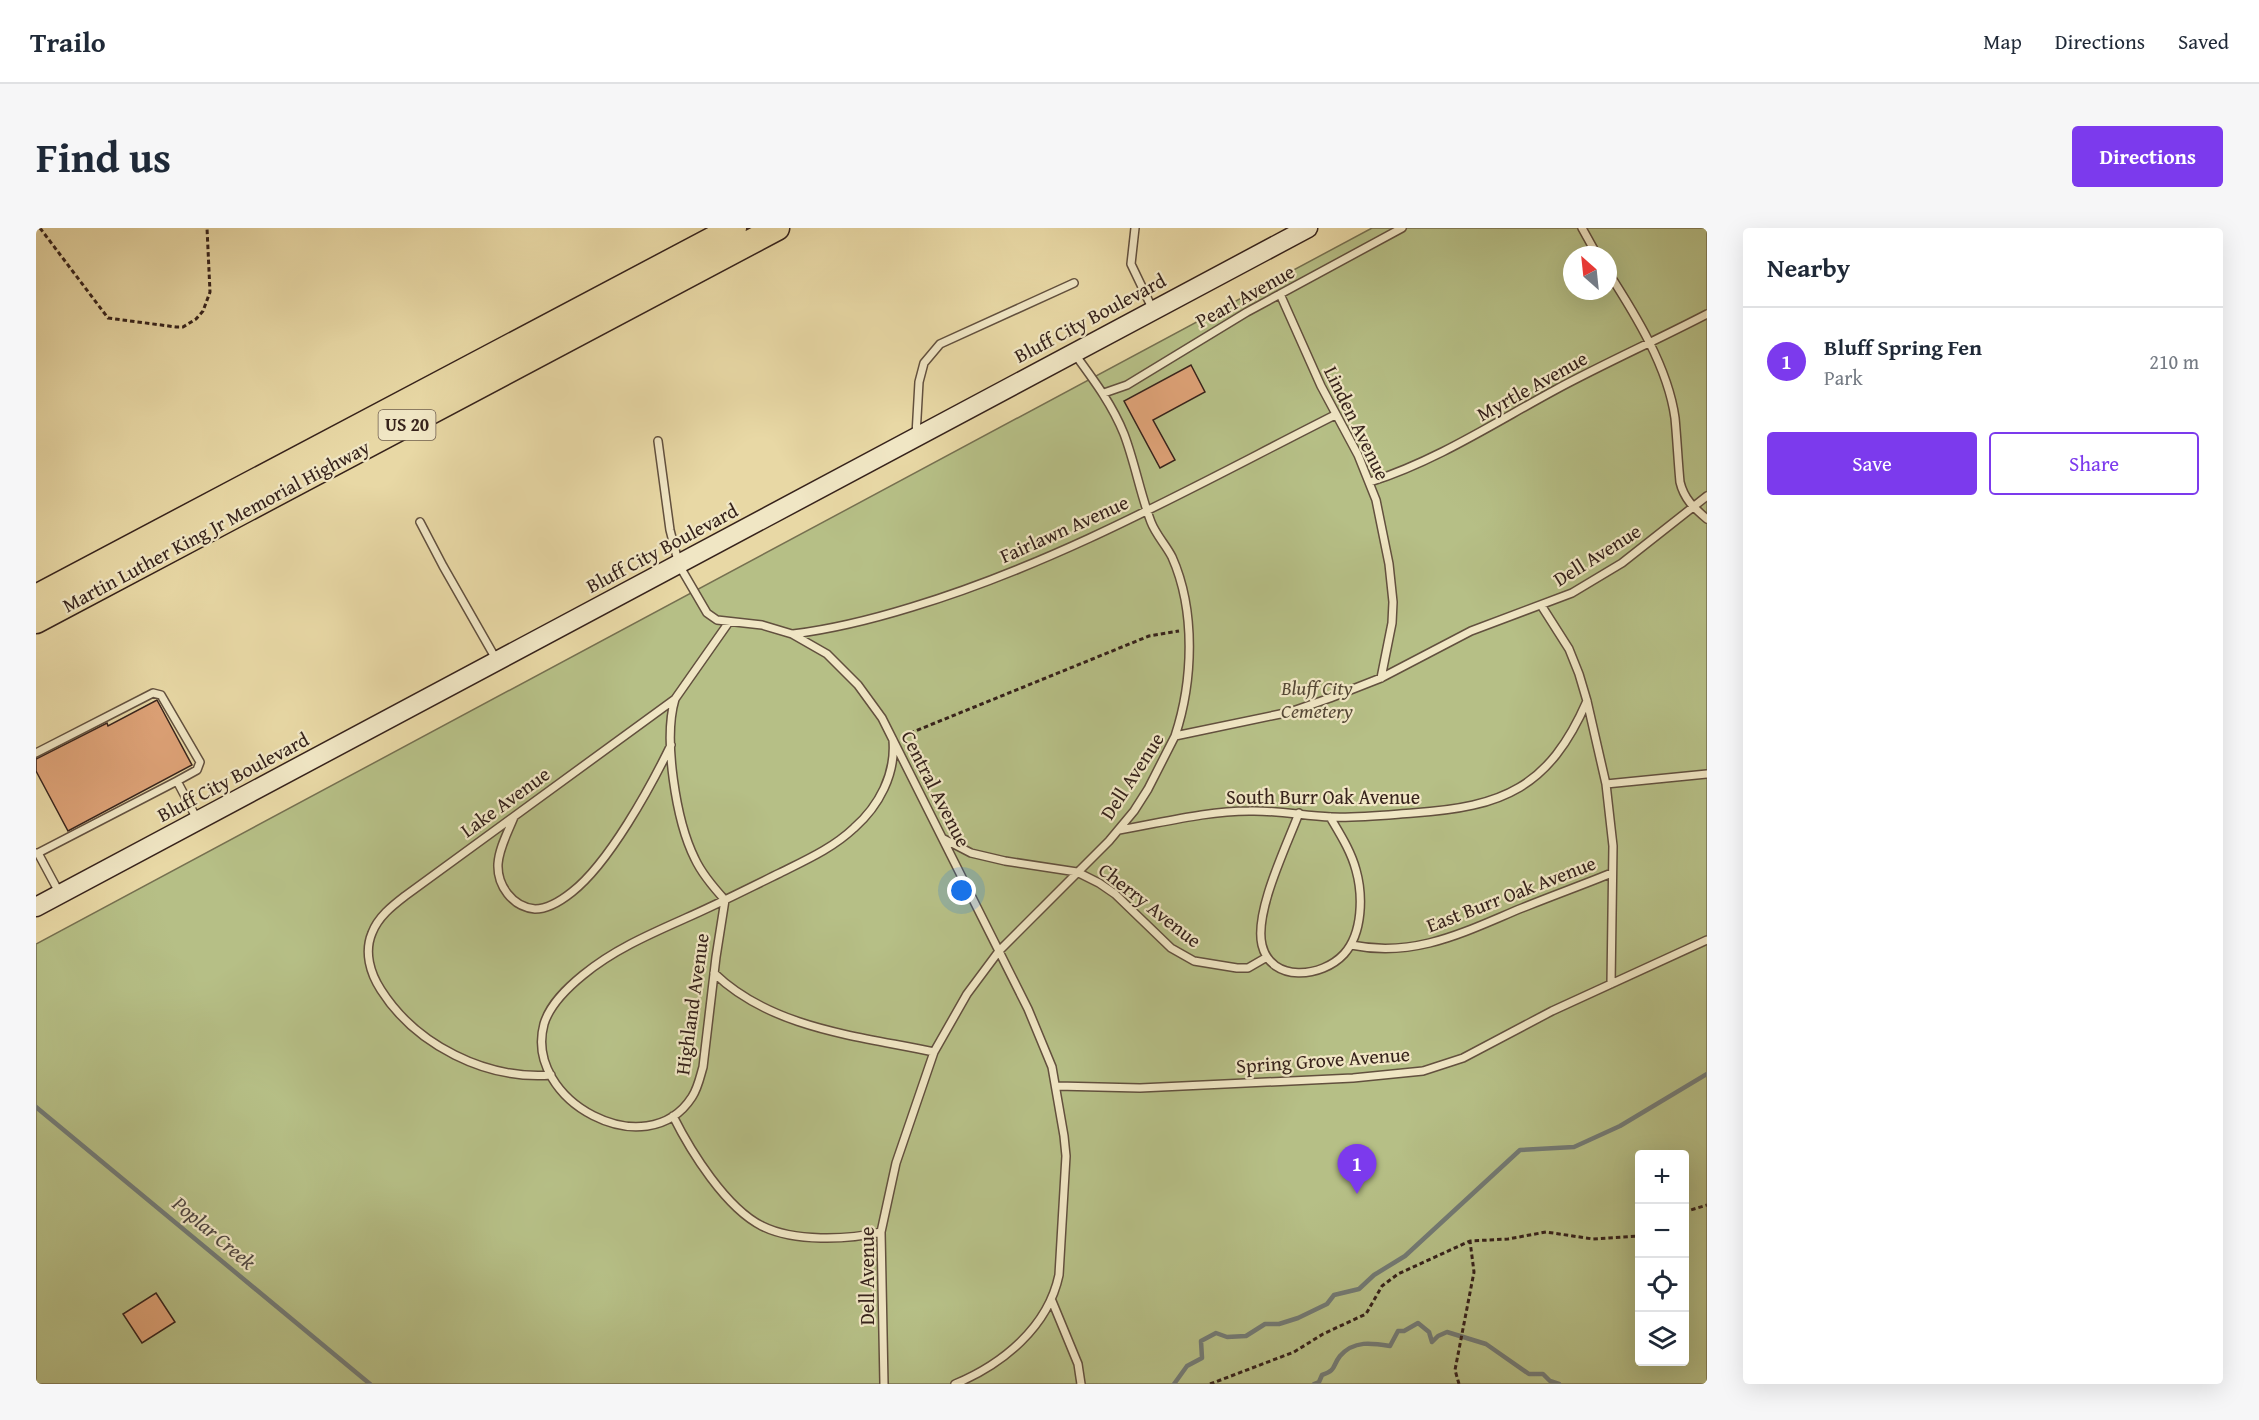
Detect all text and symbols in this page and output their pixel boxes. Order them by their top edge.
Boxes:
text: Trailo [30,21,106,62]
text: Map [1983,26,2022,57]
text: Directions [2055,26,2145,57]
text: Saved [2178,26,2229,57]
text: Find us [36,126,171,187]
button: Directions [2072,126,2223,187]
north arrow [1563,246,1617,300]
text: Nearby [1767,248,1850,287]
street label: Pearl Avenue [1190,256,1300,335]
street label: Bluff City Boulevard [1009,265,1171,370]
text: Bluff Spring Fen [1824,331,1982,363]
street label: Myrtle Avenue [1471,343,1592,428]
text: 1 [1781,347,1792,376]
text: 210 m [2149,347,2199,376]
street label: Linden Avenue [1317,361,1398,485]
text: Park [1824,363,1863,392]
road number: US 20 [378,410,436,440]
street label: Martin Luther King Jr Memorial Highway [57,432,375,619]
button: Save [1767,432,1977,495]
button: Share [1989,432,2199,495]
street label: Fairlawn Avenue [995,487,1133,570]
street label: Bluff City Boulevard [581,495,743,600]
street label: Dell Avenue [1547,516,1646,593]
park label: Bluff City Cemetery [1280,673,1353,725]
street label: Bluff City Boulevard [152,724,314,829]
street label: Central Avenue [895,725,978,852]
street label: Dell Avenue [1093,726,1171,825]
street label: Lake Avenue [454,759,555,844]
street label: South Burr Oak Avenue [1226,782,1420,811]
street label: East Burr Oak Avenue [1422,848,1600,939]
street label: Cherry Avenue [1093,855,1208,954]
your location [947,876,976,905]
street label: Highland Avenue [667,931,716,1077]
street label: Spring Grove Avenue [1235,1039,1411,1080]
pin: 1 [1338,1144,1376,1194]
map controls [1635,1150,1689,1366]
button: + [1635,1150,1689,1204]
water label: Poplar Creek [165,1188,263,1277]
button: − [1635,1204,1689,1258]
street label: Dell Avenue [852,1227,881,1325]
button: locate [1635,1258,1689,1312]
button: layers [1635,1312,1689,1366]

